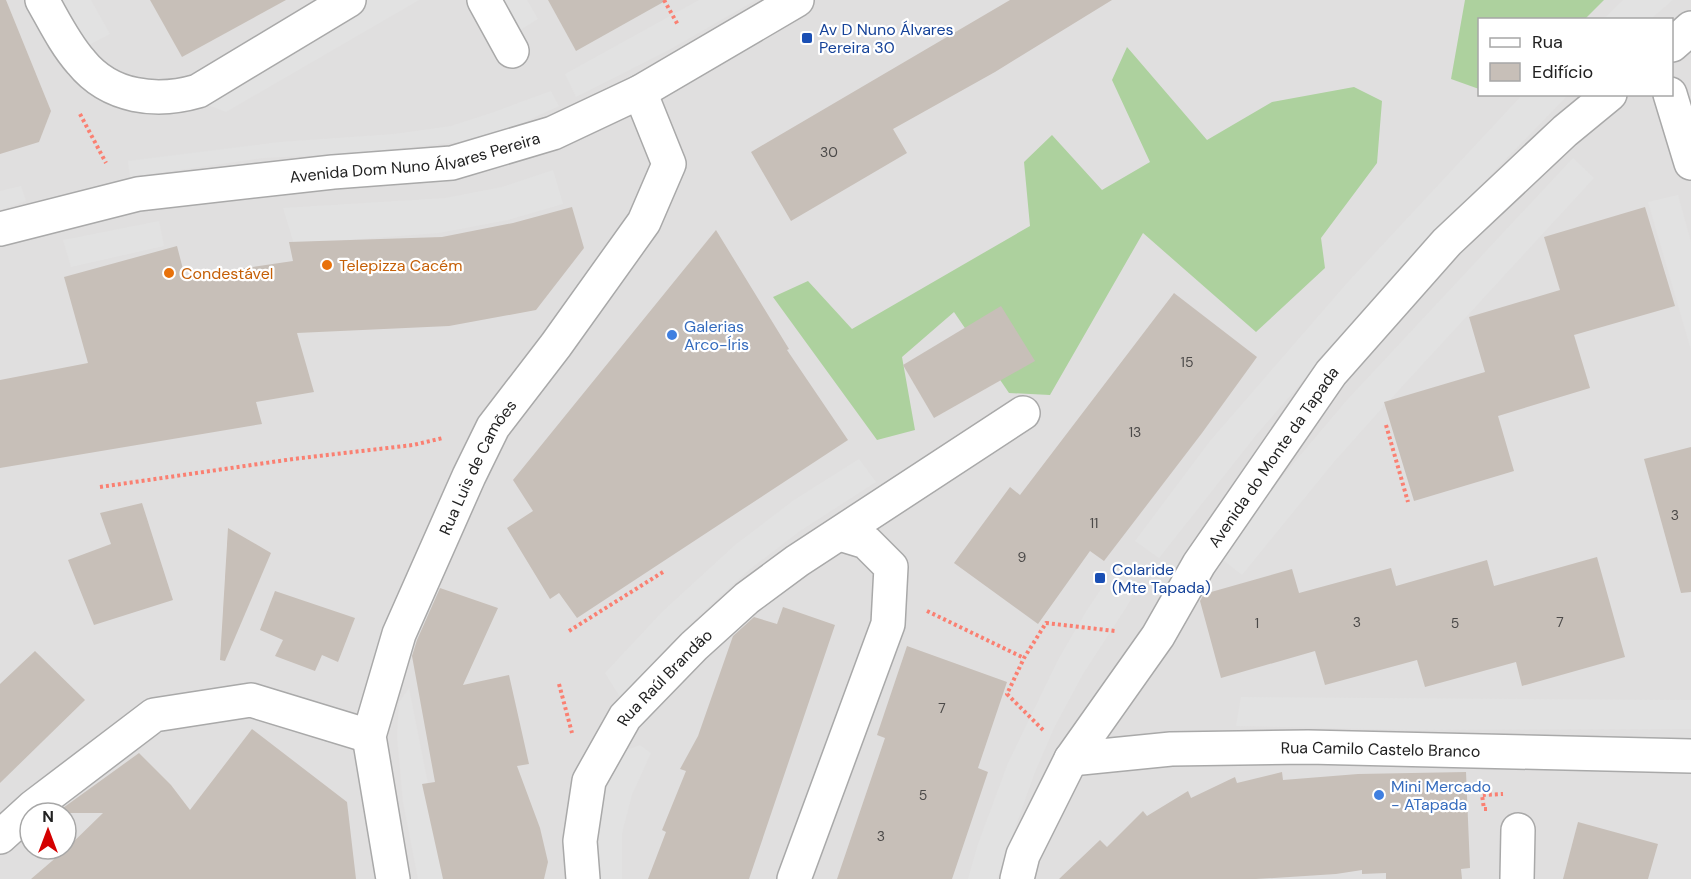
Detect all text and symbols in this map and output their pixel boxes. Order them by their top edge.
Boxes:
legend [1478,18,1673,96]
place label: Av D Nuno Álvares Pereira 30 [819,19,954,58]
text: Rua [1532,30,1563,54]
marker: Av D Nuno Álvares Pereira 30 [800,31,814,45]
text: Edifício [1532,60,1593,84]
street label: Avenida Dom Nuno Álvares Pereira [288,127,542,187]
house number: 30 [820,143,838,161]
place label: Telepizza Cacém [339,255,462,276]
marker: Telepizza Cacém [320,258,334,272]
place label: Condestável [181,263,273,284]
marker: Condestável [162,266,176,280]
place label: Galerias Arco-Íris [684,316,749,355]
marker: Galerias Arco-Íris [665,328,679,342]
house number: 15 [1181,353,1193,371]
street label: Avenida do Monte da Tapada [1203,362,1343,551]
street label: Rua Luis de Camões [434,395,521,538]
house number: 13 [1129,423,1141,441]
house number: 3 [1671,506,1679,524]
house number: 11 [1090,514,1098,532]
house number: 9 [1018,548,1027,566]
place label: Colaride (Mte Tapada) [1112,559,1211,598]
marker: Colaride (Mte Tapada) [1093,571,1107,585]
house number: 3 [1353,613,1361,631]
house number: 7 [1556,613,1564,631]
house number: 1 [1255,614,1259,632]
house number: 5 [1451,614,1459,632]
street label: Rua Raúl Brandão [612,624,717,730]
house number: 7 [938,699,946,717]
street label: Rua Camilo Castelo Branco [1280,737,1481,762]
place label: Mini Mercado - ATapada [1391,776,1491,815]
house number: 5 [919,786,927,804]
marker: Mini Mercado - ATapada [1372,788,1386,802]
north arrow [18,801,78,861]
text: N [42,806,54,827]
house number: 3 [877,827,885,845]

